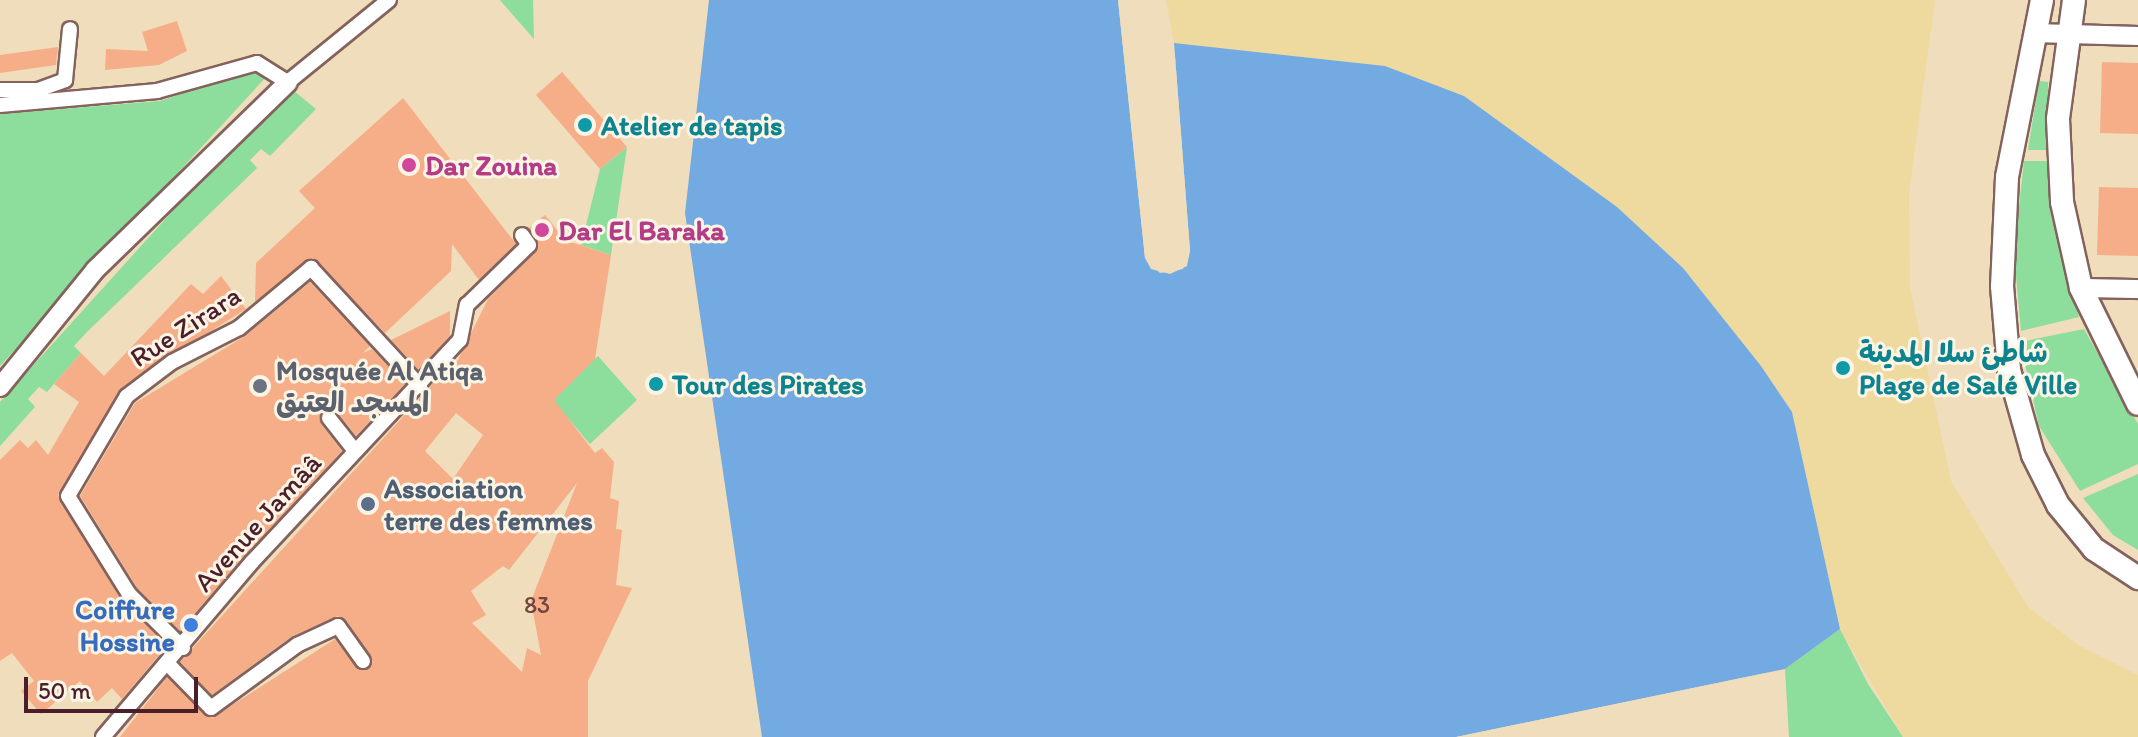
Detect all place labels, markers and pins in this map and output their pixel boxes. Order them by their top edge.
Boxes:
place label: Atelier de tapis [601,108,782,142]
marker: Atelier de tapis [576,116,594,134]
place label: Dar Zouina [425,148,559,182]
marker: Dar Zouina [400,156,418,174]
place label: Dar El Baraka [558,213,725,247]
marker: Dar El Baraka [533,221,551,239]
place label: شاطئ سلا المدينة Plage de Salé Ville [1859,335,2077,401]
place label: Mosquée Al Atiqa المسجد العتيق [276,353,483,419]
marker: شاطئ سلا المدينة Plage de Salé Ville [1834,359,1852,377]
place label: Tour des Pirates [672,367,864,401]
marker: Tour des Pirates [647,375,665,393]
marker: Mosquée Al Atiqa المسجد العتيق [251,377,269,395]
place label: Association terre des femmes [384,471,592,537]
marker: Association terre des femmes [359,495,377,513]
place label: Coiffure Hossine [75,592,175,658]
marker: Coiffure Hossine [182,616,200,634]

